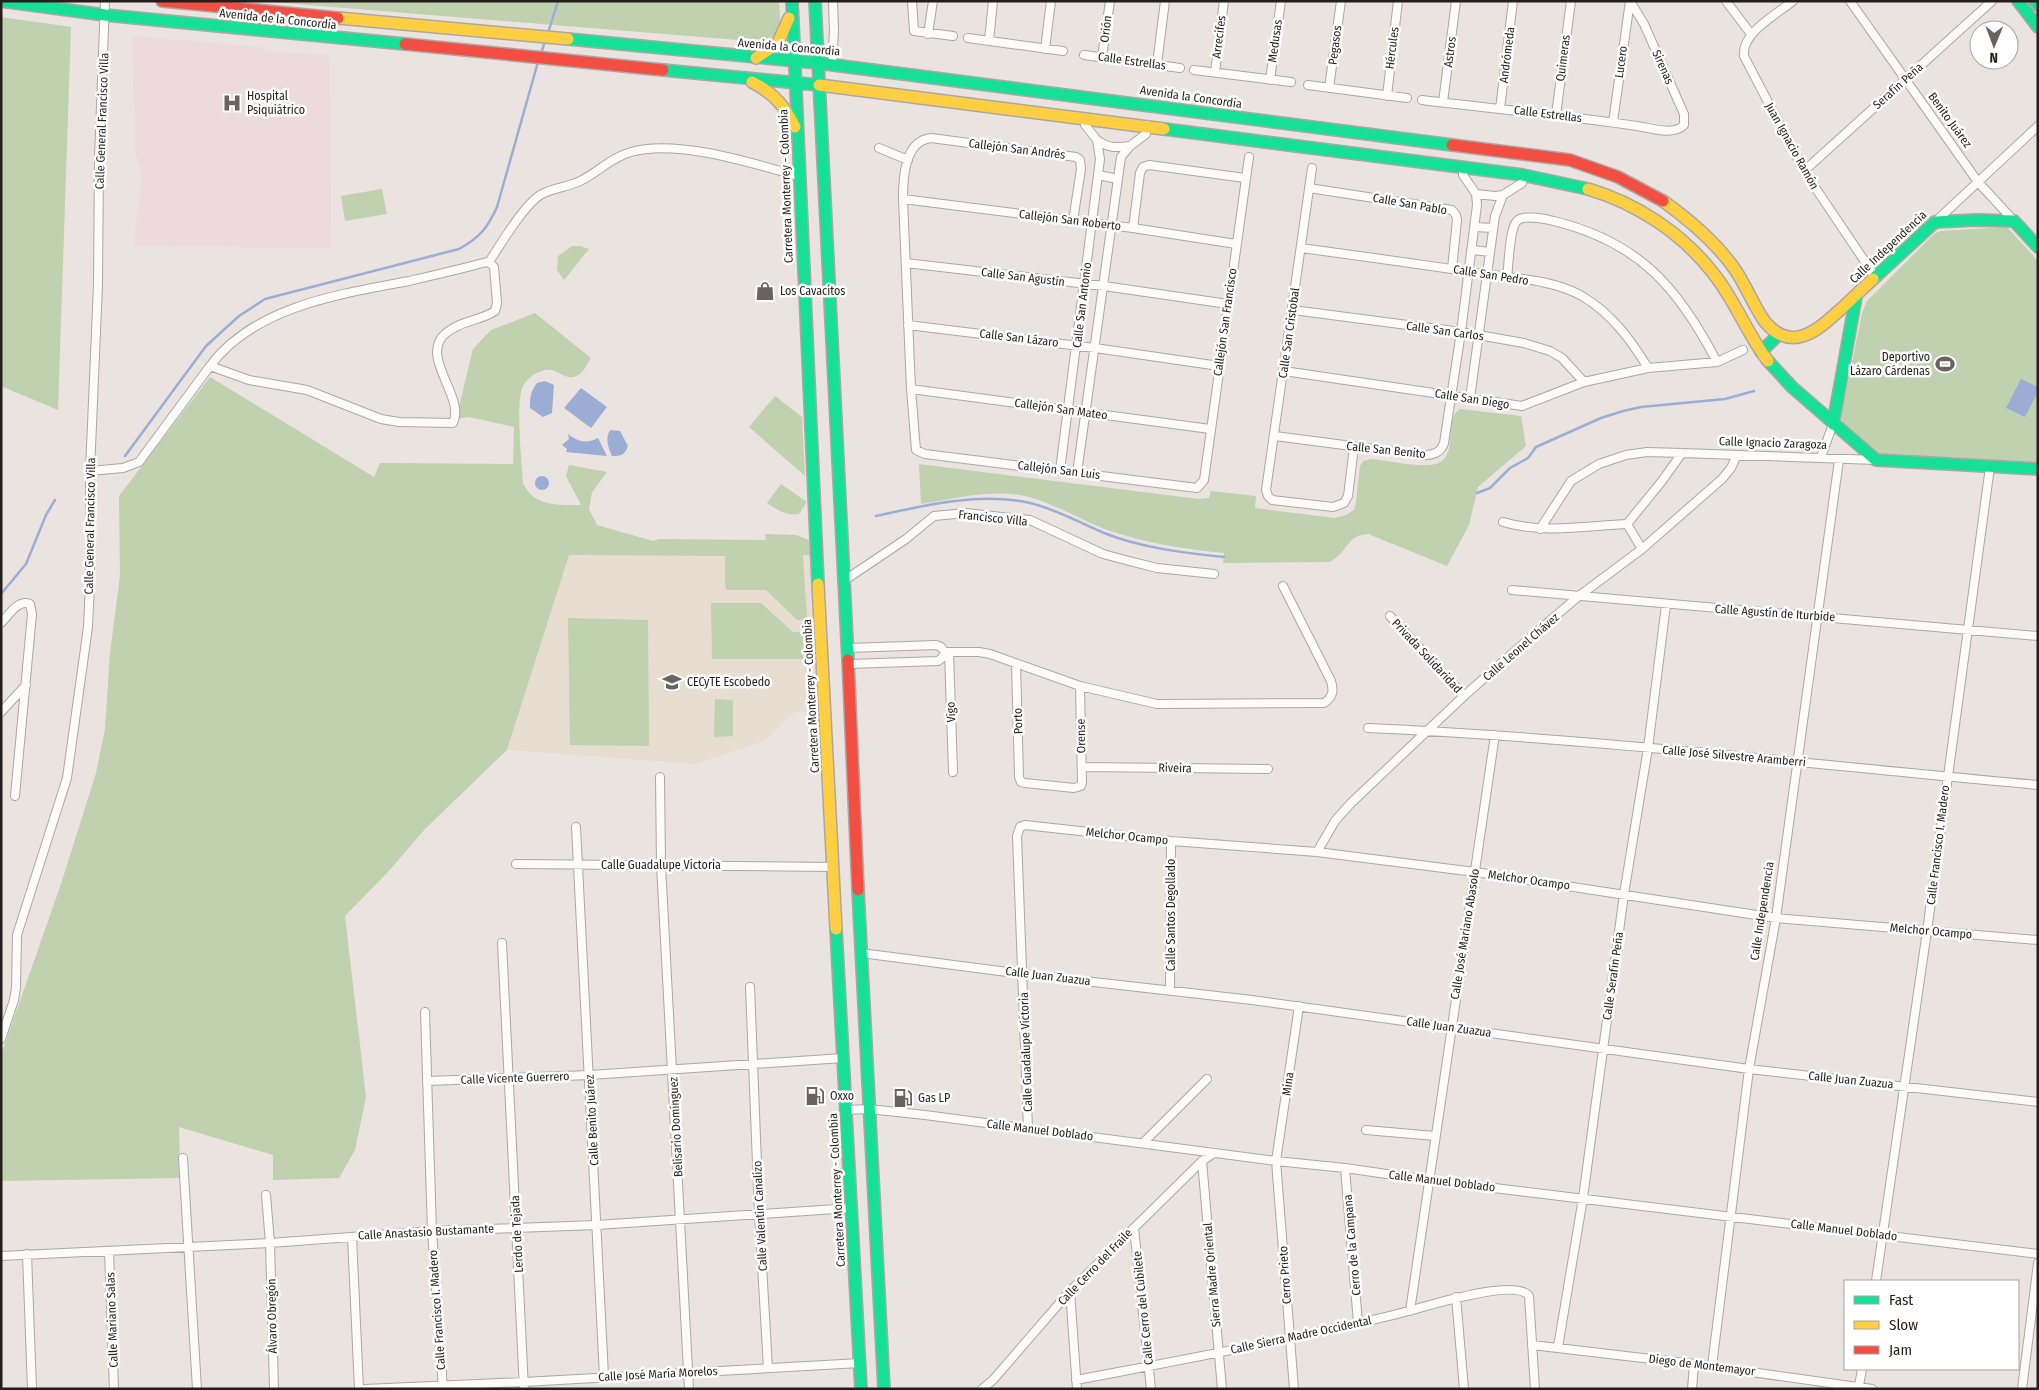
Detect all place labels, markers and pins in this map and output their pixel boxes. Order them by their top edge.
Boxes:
place label: Hospital Psiquiátrico [247,89,305,117]
hospital icon: Hospital Psiquiátrico [221,92,243,114]
shop icon: Los Cavacitos [754,280,776,302]
place label: Los Cavacitos [780,284,845,298]
place label: Deportivo Lázaro Cárdenas [1850,350,1930,378]
sports icon: Deportivo Lázaro Cárdenas [1934,353,1956,375]
school or university icon: CECyTE Escobedo [661,671,683,693]
place label: CECyTE Escobedo [687,675,770,689]
fuel station icon: Oxxo [804,1085,826,1107]
fuel station icon: Gas LP [892,1087,914,1109]
place label: Oxxo [830,1089,854,1103]
place label: Gas LP [918,1091,950,1105]

